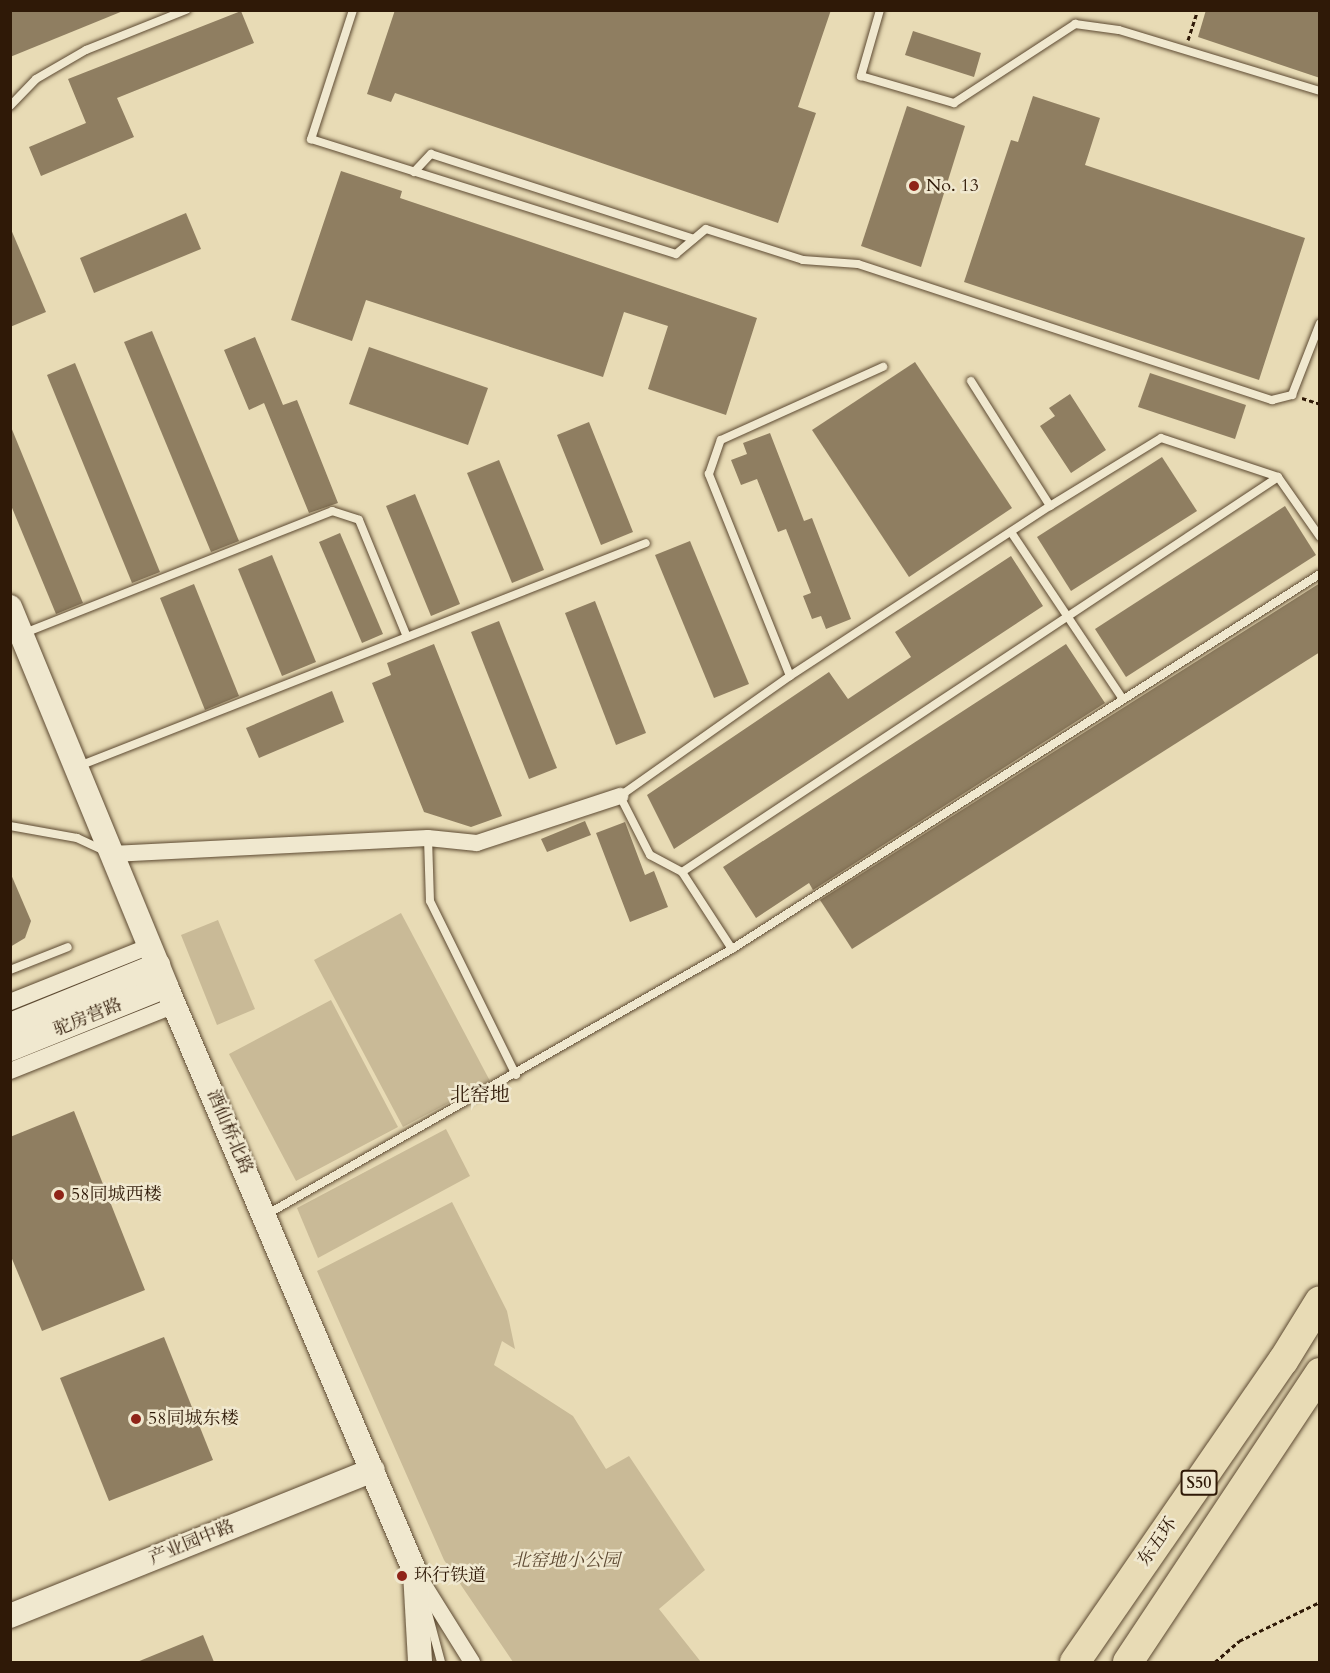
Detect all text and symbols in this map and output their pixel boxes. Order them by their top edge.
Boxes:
place label: No. 13 [926,175,979,197]
marker: No. 13 [907,179,921,193]
street label: 驼房营路 [51,995,125,1041]
district label: 北窑地 [450,1082,510,1106]
street label: 酒仙桥北路 [201,1086,257,1178]
place label: 58同城西楼 [71,1184,161,1206]
marker: 58同城西楼 [52,1188,66,1202]
place label: 58同城东楼 [148,1408,238,1430]
marker: 58同城东楼 [129,1412,143,1426]
road number: S50 [1180,1470,1218,1496]
street label: 东五环 [1134,1514,1182,1570]
street label: 产业园中路 [146,1516,238,1570]
park label: 北窑地小公园 [512,1550,620,1572]
place label: 环行铁道 [414,1565,486,1587]
marker: 环行铁道 [395,1569,409,1583]

